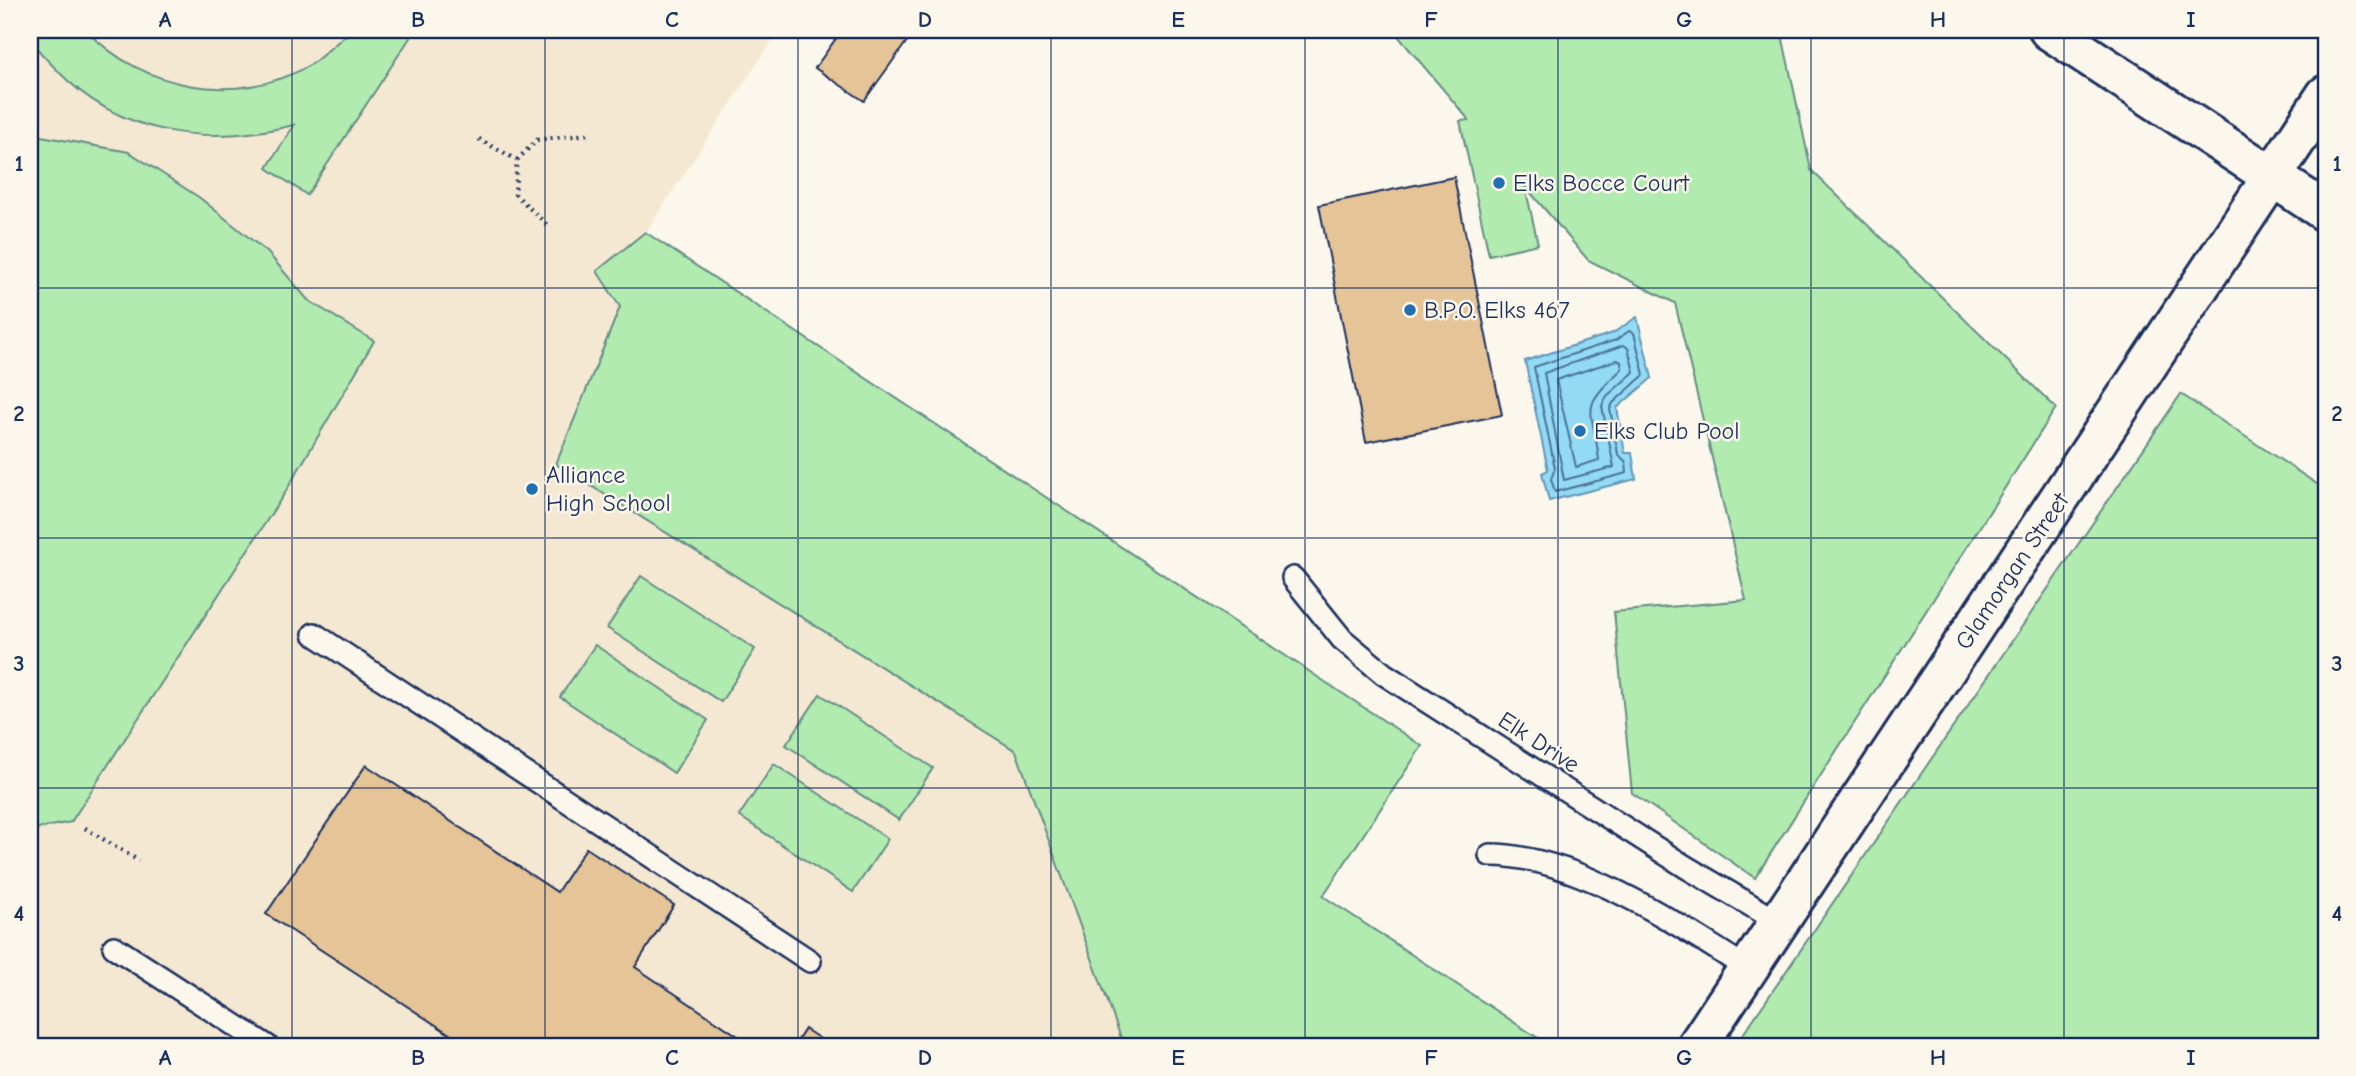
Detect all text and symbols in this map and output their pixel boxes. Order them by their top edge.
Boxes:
text: A [159,6,172,33]
text: B [411,6,425,33]
text: C [665,6,679,33]
text: D [918,6,932,33]
text: E [1171,6,1185,33]
text: F [1424,6,1438,33]
text: G [1676,6,1692,33]
text: H [1930,6,1946,33]
text: I [2186,6,2196,33]
text: 1 [14,150,24,177]
text: 1 [2332,150,2342,177]
place label: Elks Bocce Court [1513,169,1690,197]
marker: Elks Bocce Court [1491,175,1507,191]
place label: B.P.O. Elks 467 [1424,296,1570,324]
marker: B.P.O. Elks 467 [1402,302,1418,318]
text: 2 [13,400,25,427]
text: 2 [2331,400,2343,427]
place label: Elks Club Pool [1594,417,1740,445]
marker: Elks Club Pool [1572,423,1588,439]
place label: Alliance High School [546,461,671,517]
marker: Alliance High School [524,481,540,497]
street label: Glamorgan Street [1949,487,2075,655]
text: 3 [13,650,25,677]
text: 3 [2331,650,2343,677]
street label: Elk Drive [1493,705,1585,779]
text: 4 [14,900,25,927]
text: 4 [2332,900,2343,927]
text: A [159,1044,172,1071]
text: B [411,1044,425,1071]
text: C [665,1044,679,1071]
text: D [918,1044,932,1071]
text: E [1171,1044,1185,1071]
text: F [1424,1044,1438,1071]
text: G [1676,1044,1692,1071]
text: H [1930,1044,1946,1071]
text: I [2186,1044,2196,1071]

